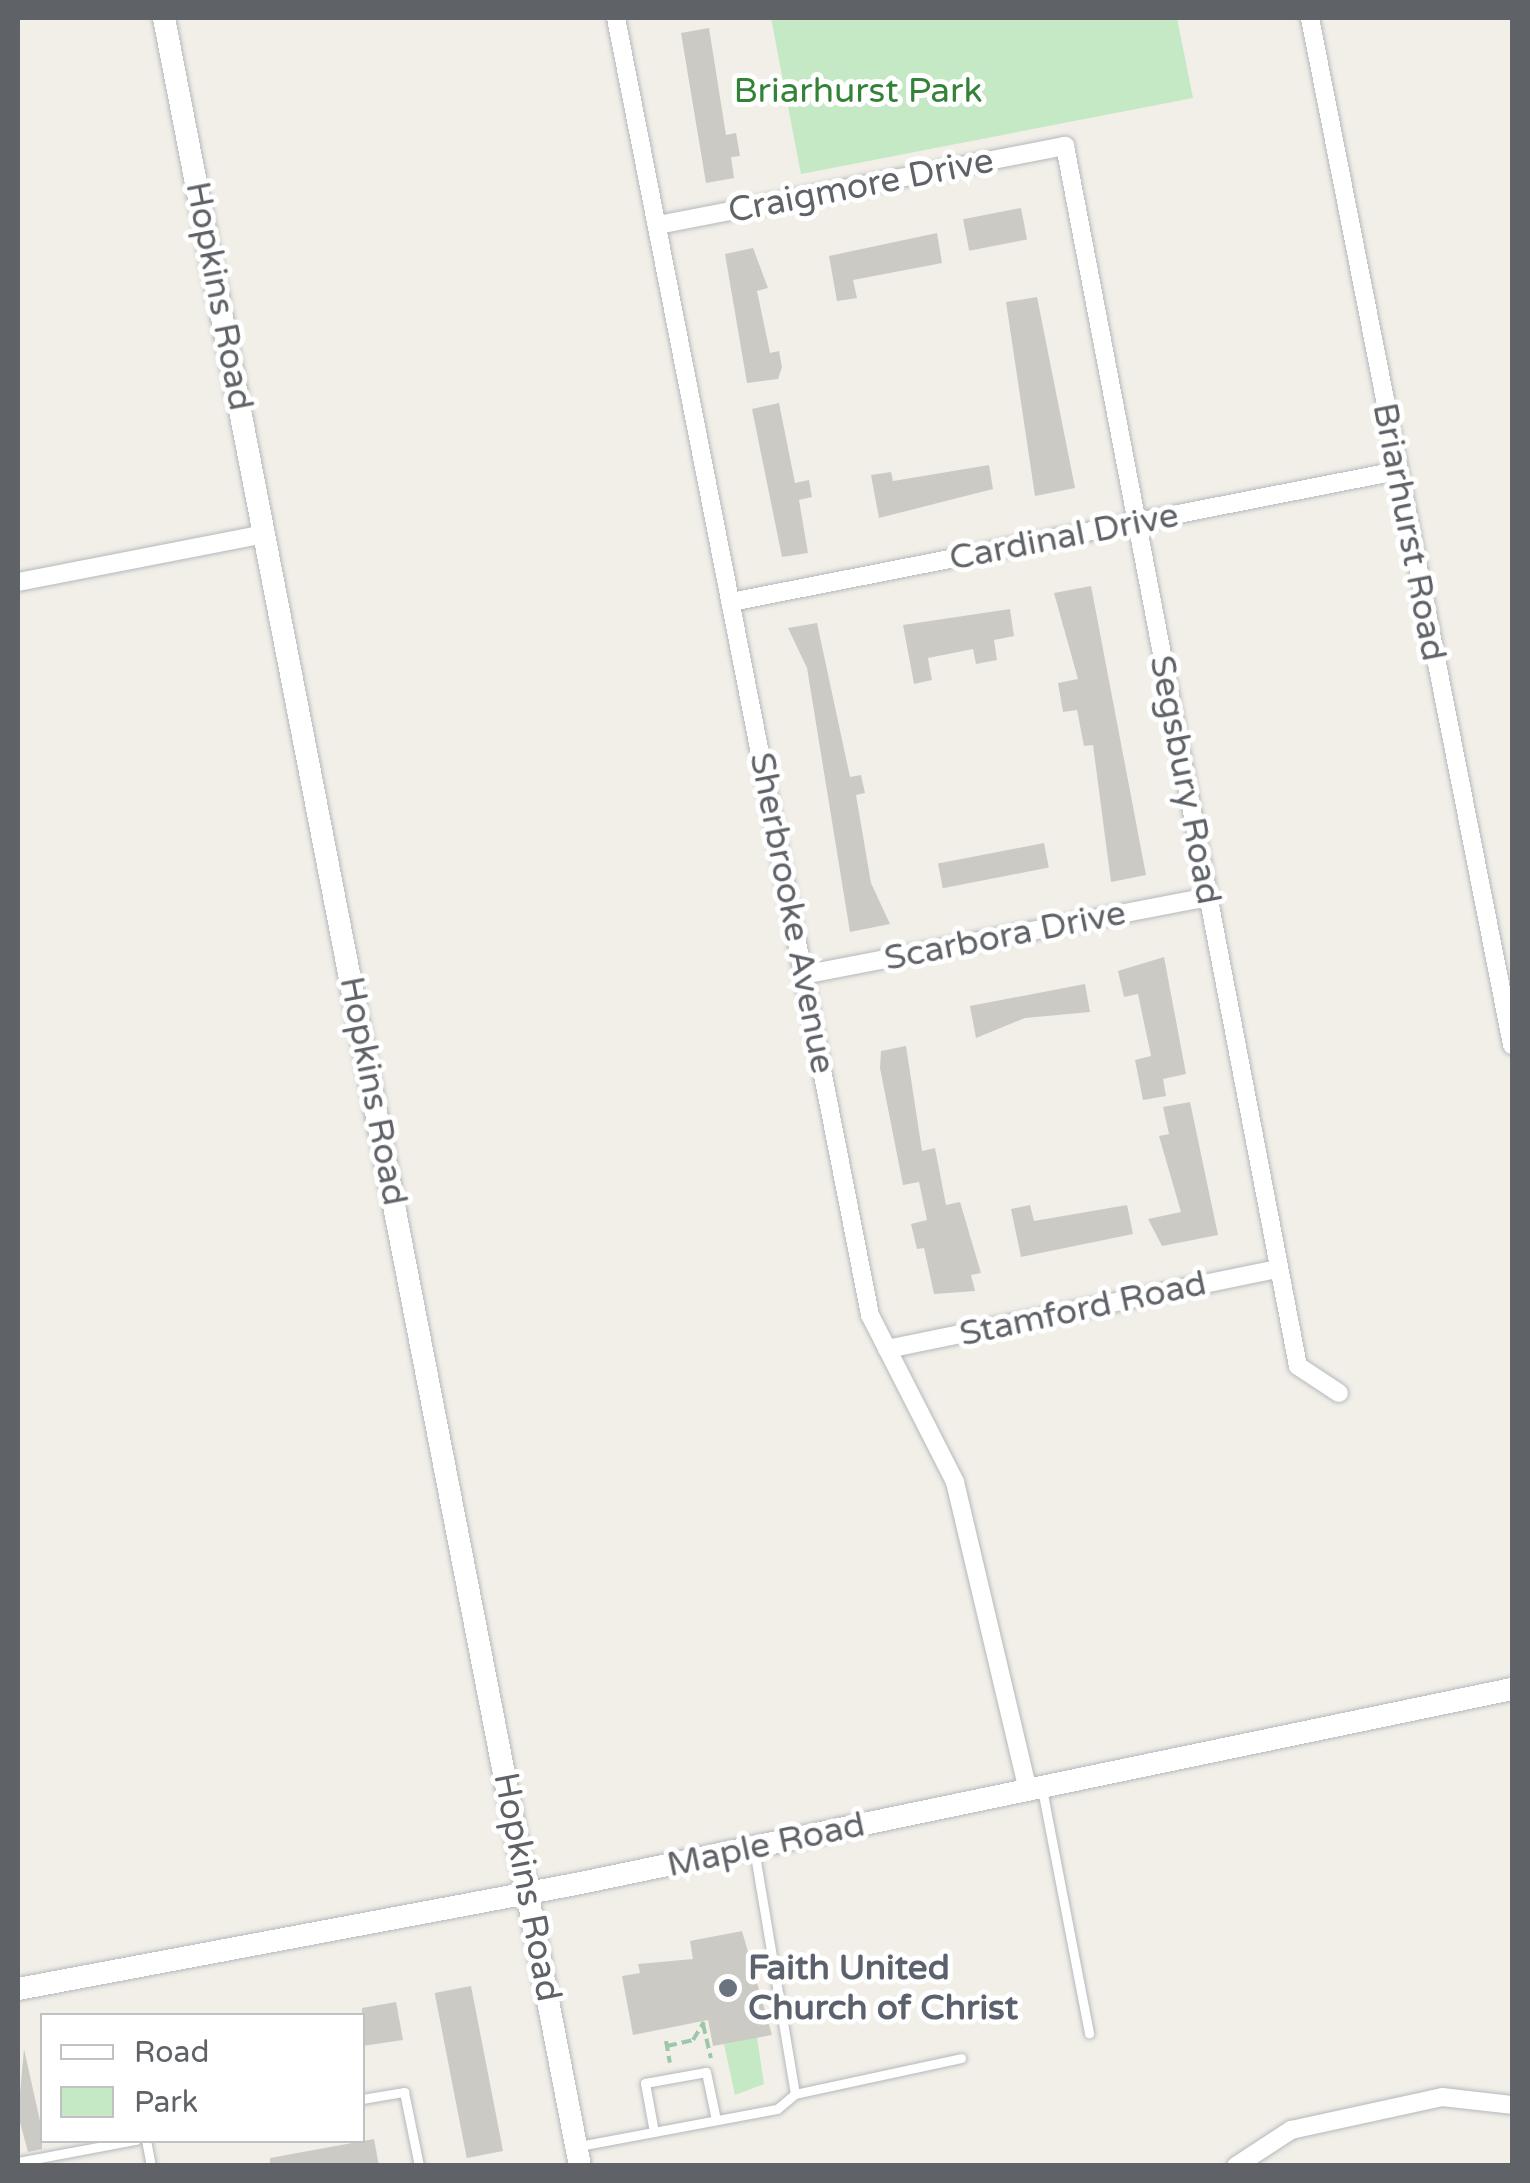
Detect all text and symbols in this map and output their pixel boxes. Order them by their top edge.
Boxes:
park label: Briarhurst Park [734,70,982,112]
street label: Craigmore Drive [725,140,997,232]
street label: Hopkins Road [176,178,262,414]
street label: Briarhurst Road [1363,399,1455,665]
street label: Cardinal Drive [946,494,1182,580]
street label: Segsbury Road [1140,652,1230,908]
street label: Sherbrooke Avenue [740,749,844,1077]
street label: Scarbora Drive [881,892,1129,980]
street label: Hopkins Road [330,973,416,1209]
street label: Stamford Road [956,1262,1210,1356]
street label: Hopkins Road [484,1769,570,2005]
street label: Maple Road [663,1804,869,1886]
place label: Faith United Church of Christ [748,1947,1018,2029]
marker: Faith United Church of Christ [717,1977,739,1999]
legend [40,2013,365,2143]
text: Road [134,2034,209,2071]
text: Park [134,2084,198,2121]

